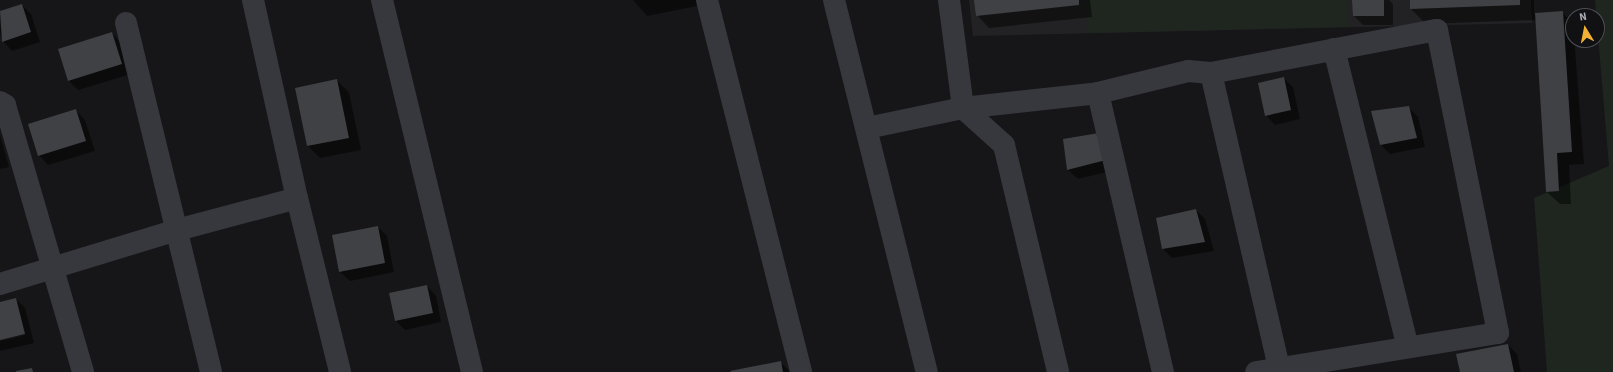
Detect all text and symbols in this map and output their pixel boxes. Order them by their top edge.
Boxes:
north arrow [1565,8,1605,48]
text: N [1578,9,1588,25]

